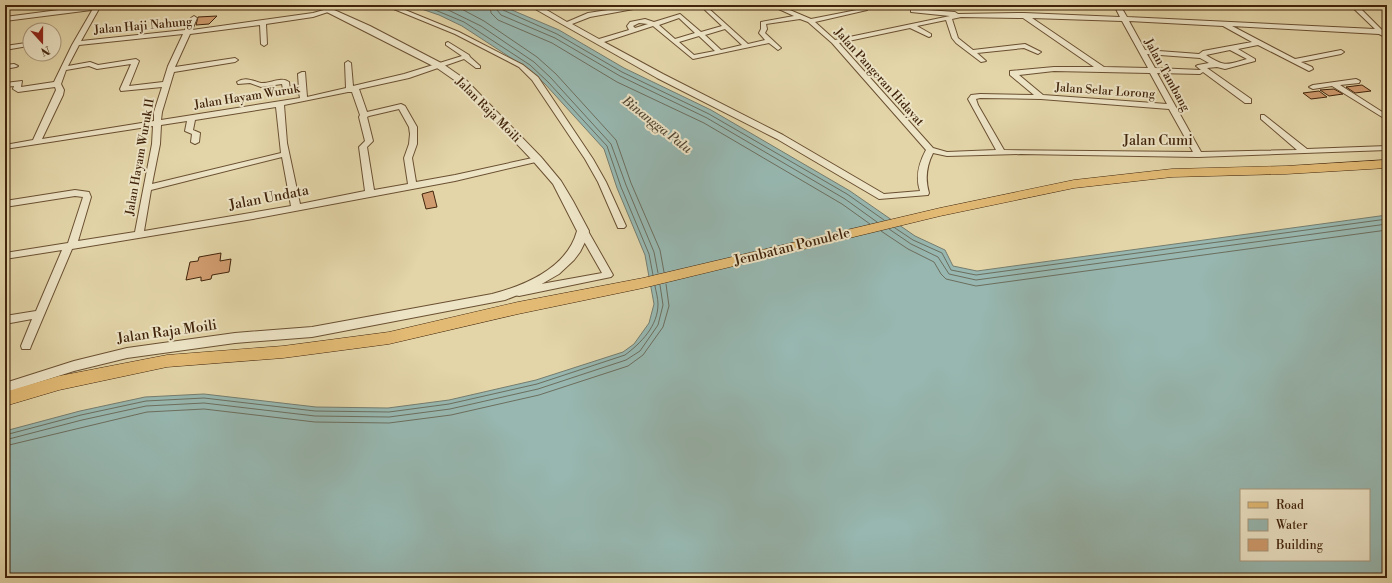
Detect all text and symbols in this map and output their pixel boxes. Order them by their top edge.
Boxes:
street label: Jalan Haji Nahung [92,14,194,38]
north arrow [22,22,62,62]
street label: Jalan Pangeran Hidayat [830,24,927,130]
street label: Jalan Tambang [1140,35,1194,115]
text: N [38,42,52,59]
street label: Jalan Raja Moili [451,73,524,146]
street label: Jalan Selar Lorong [1053,80,1156,102]
street label: Jalan Hayam Wuruk [192,81,302,113]
water label: Binangga Palu [618,92,695,157]
street label: Jalan Hayam Wuruk II [122,97,158,218]
street label: Jalan Cumi [1122,132,1193,150]
street label: Jalan Undata [226,181,311,215]
street label: Jembatan Ponulele [731,224,852,270]
street label: Jalan Raja Moili [115,316,218,348]
legend [1240,489,1370,561]
text: Road [1276,498,1304,513]
text: Water [1275,518,1308,533]
text: Building [1275,538,1324,553]

